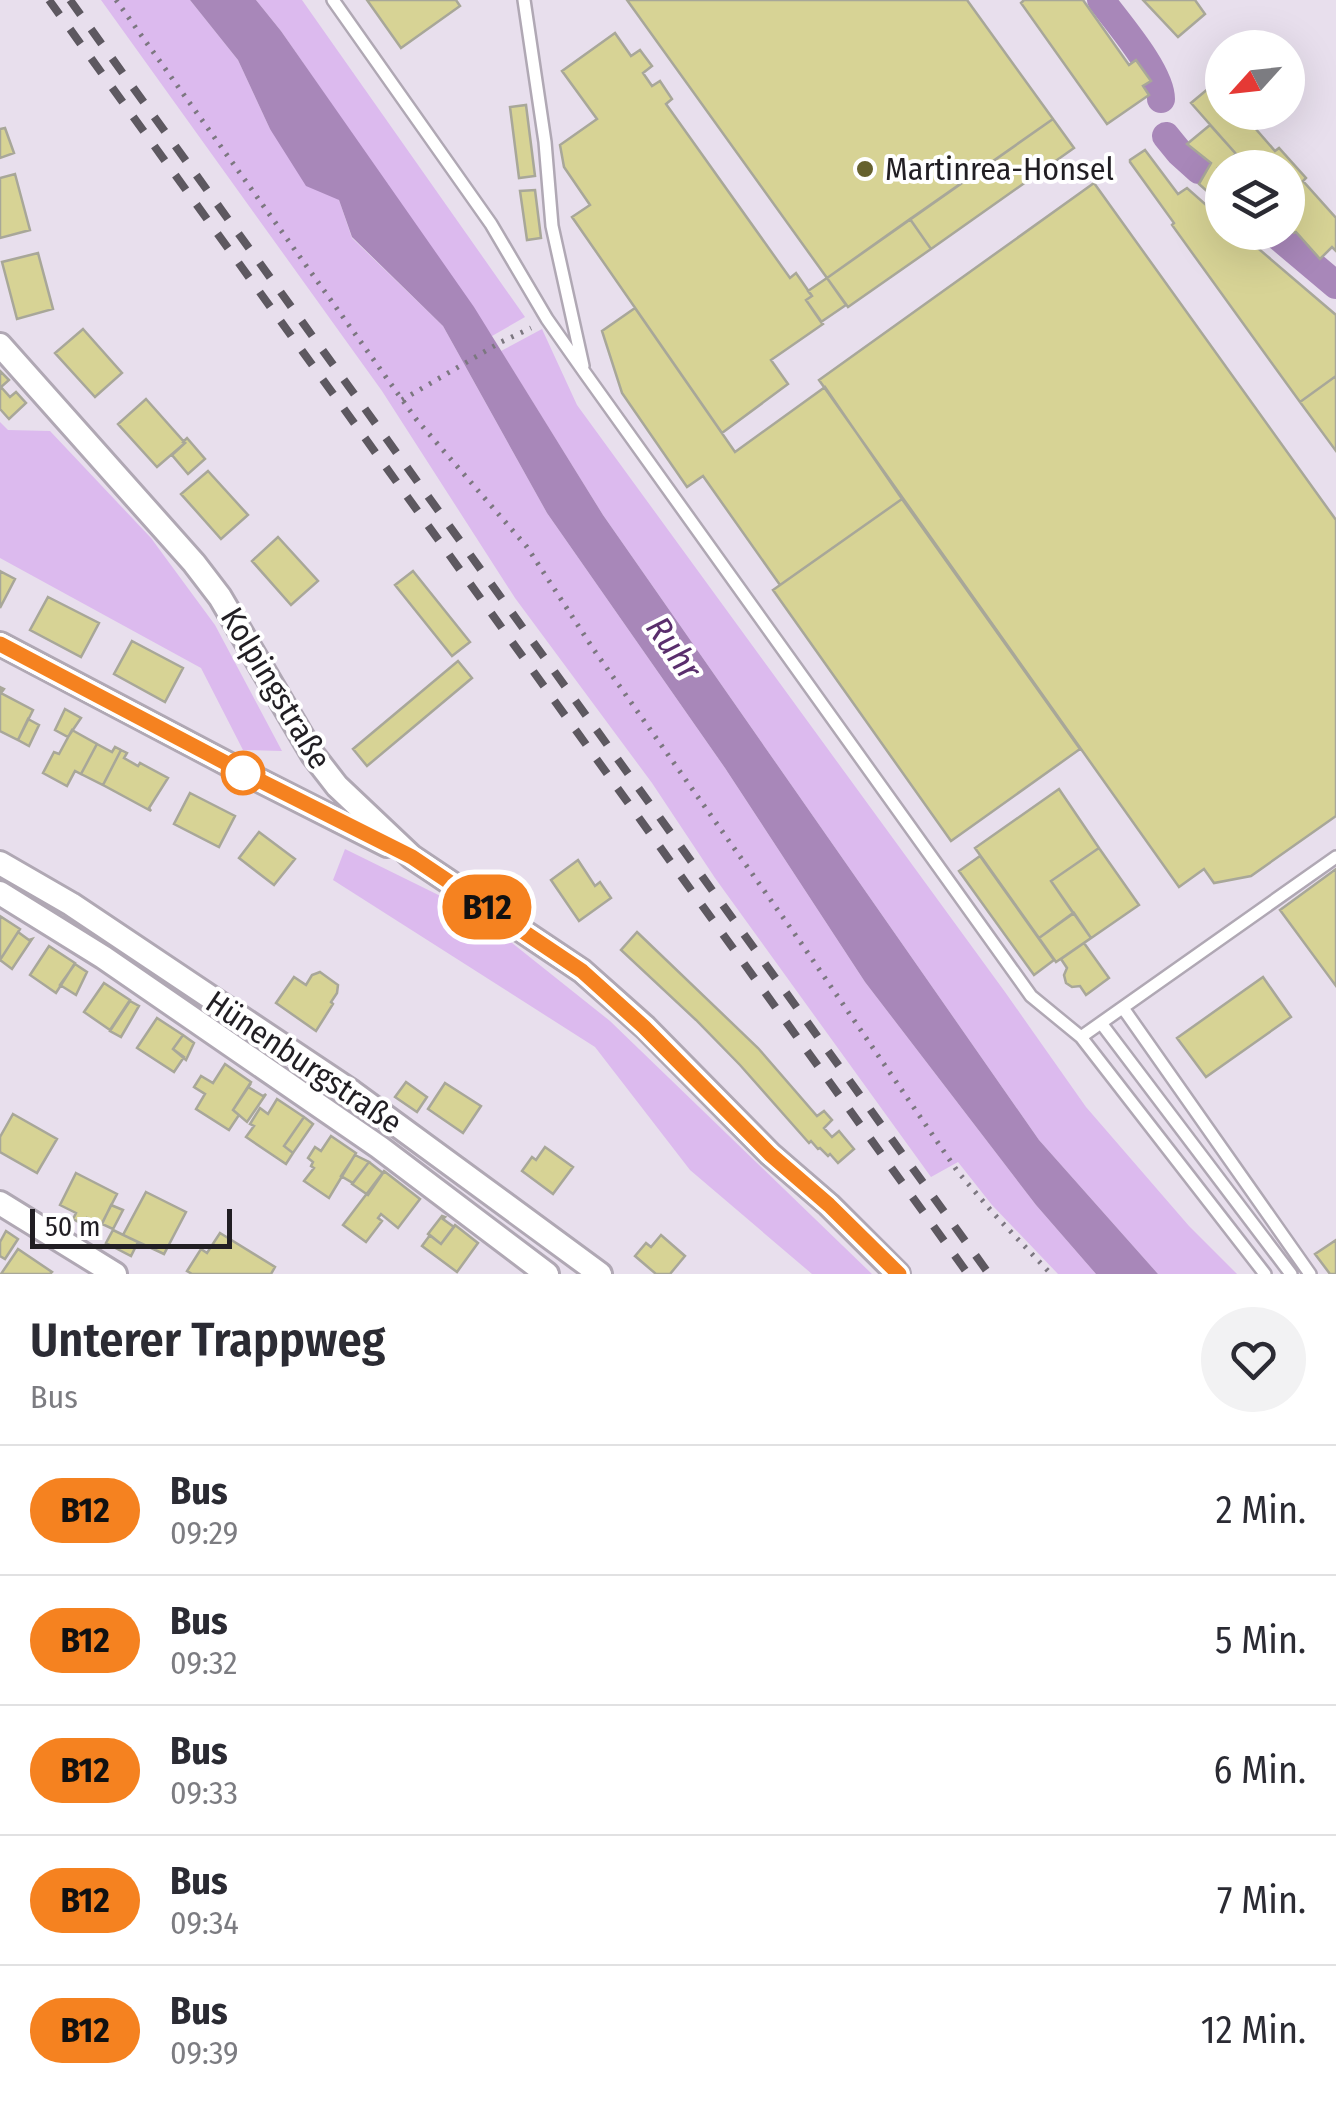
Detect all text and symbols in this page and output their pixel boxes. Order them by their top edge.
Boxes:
north arrow [1205,30,1305,130]
map controls [1205,30,1305,250]
place label: Martinrea-Honsel [885,150,1114,188]
button: layers [1205,150,1305,250]
marker: Martinrea-Honsel [854,158,876,180]
street label: Kolpingstraße [213,600,339,776]
water label: Ruhr [637,608,712,689]
unlabelled marker [222,752,264,794]
line badge: B12 [430,874,544,940]
text: B12 [462,886,512,928]
street label: Hünenburgstraße [199,983,409,1141]
scale bar [30,1204,232,1248]
text: 50 m [45,1210,101,1243]
button: heart [1201,1307,1306,1412]
text: Unterer Trappweg [30,1311,385,1369]
text: Bus [30,1378,78,1416]
text: Bus [170,1468,228,1514]
text: 2 Min. [1216,1487,1306,1533]
text: B12 [60,1489,110,1531]
text: 09:29 [170,1514,238,1552]
text: Bus [170,1598,228,1644]
text: 5 Min. [1215,1617,1306,1663]
text: B12 [60,1619,110,1661]
text: 09:32 [170,1644,237,1682]
text: Bus [170,1728,228,1774]
text: 6 Min. [1214,1747,1306,1793]
text: B12 [60,1749,110,1791]
text: 09:33 [170,1774,238,1812]
text: Bus [170,1858,228,1904]
text: 7 Min. [1217,1877,1306,1923]
text: B12 [60,1879,110,1921]
text: 09:34 [170,1904,239,1942]
text: Bus [170,1988,228,2034]
text: 12 Min. [1201,2007,1306,2053]
text: B12 [60,2009,110,2051]
text: 09:39 [170,2034,239,2072]

